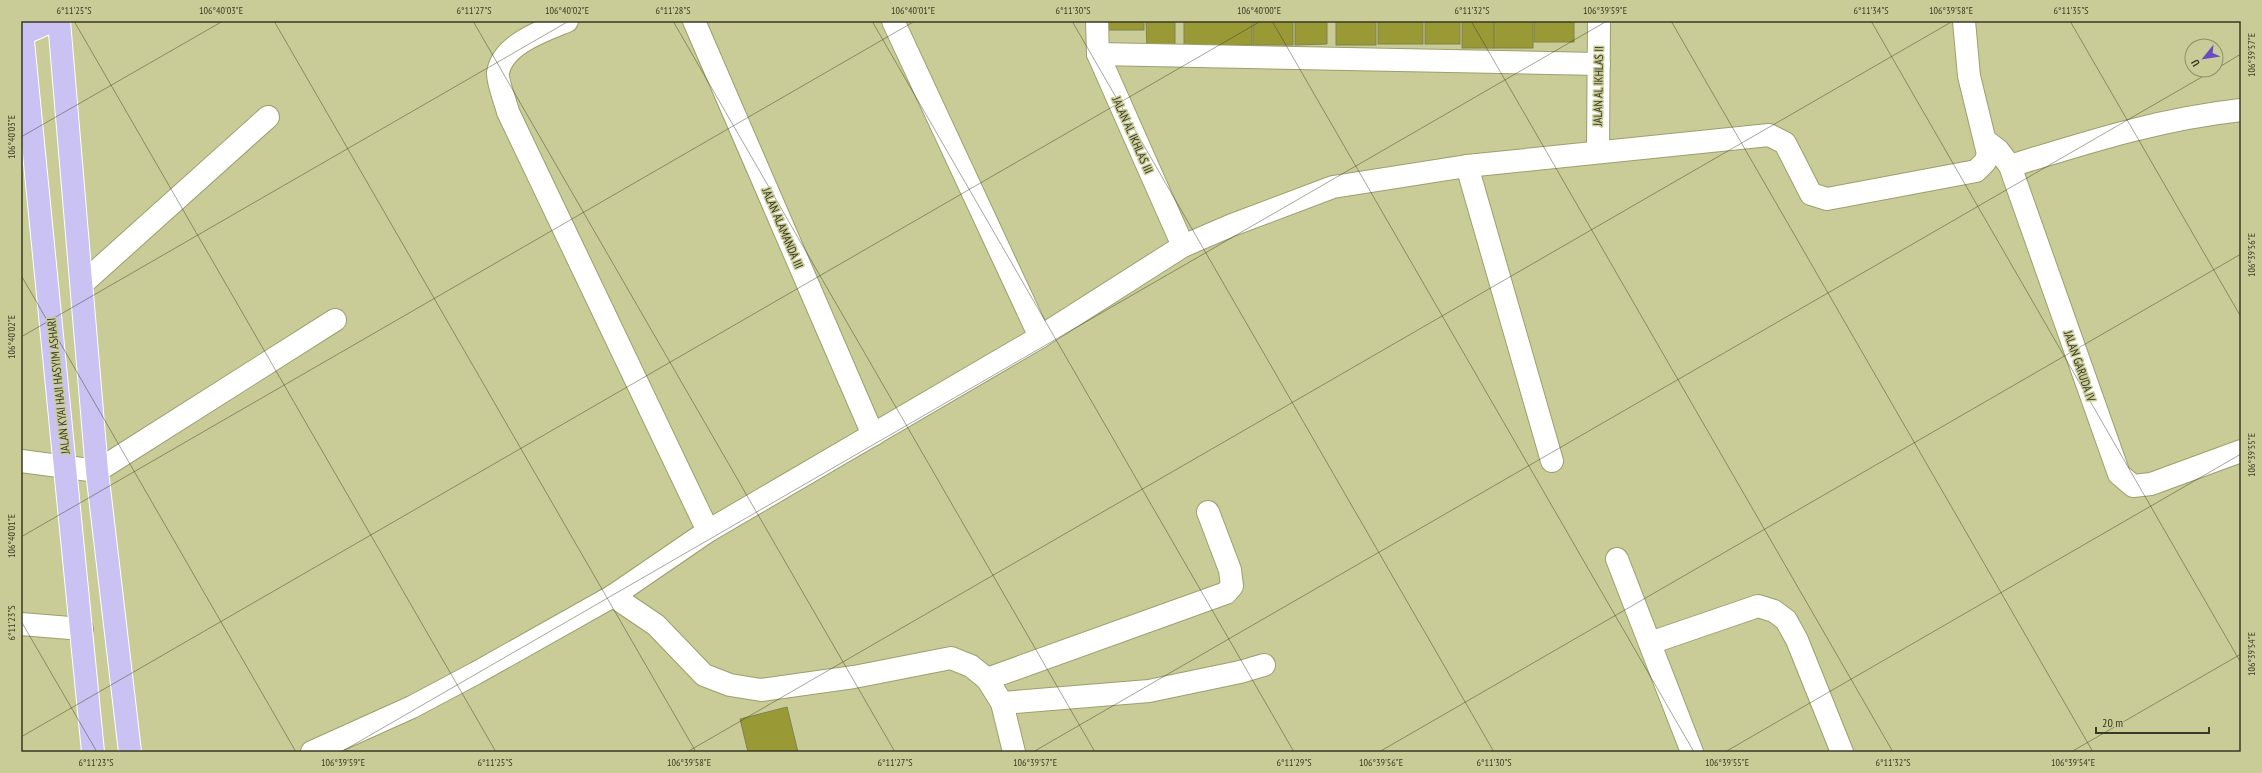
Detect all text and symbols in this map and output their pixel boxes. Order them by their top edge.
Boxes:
text: 6°11'25"S [57,4,91,17]
text: 106°40'03"E [199,4,243,17]
text: 6°11'27"S [457,4,491,17]
text: 106°40'02"E [545,4,589,17]
text: 6°11'28"S [656,4,690,17]
text: 106°40'01"E [891,4,935,17]
text: 6°11'30"S [1056,4,1090,17]
text: 106°40'00"E [1237,4,1281,17]
text: 6°11'32"S [1455,4,1489,17]
text: 106°39'59"E [1583,4,1627,17]
text: 6°11'34"S [1854,4,1888,17]
text: 106°39'58"E [1929,4,1973,17]
text: 6°11'35"S [2054,4,2088,17]
text: 106°39'57"E [2245,33,2258,77]
north arrow [2184,38,2224,78]
street label: JALAN AL IKHLAS II [1590,46,1606,127]
text: U [2188,57,2203,69]
street label: JALAN AL IKHLAS III [1109,93,1157,176]
text: 106°40'03"E [5,115,18,159]
street label: JALAN ALAMANDA III [759,184,807,271]
text: 106°39'56"E [2245,233,2258,277]
text: 106°40'02"E [5,315,18,359]
street label: JALAN KYAI HAJI HASYIM ASHARI [43,317,73,456]
street label: JALAN GARUDA IV [2061,328,2099,404]
text: 106°39'55"E [2245,433,2258,477]
text: 106°40'01"E [5,514,18,558]
text: 6°11'23"S [5,606,18,640]
text: 106°39'54"E [2245,632,2258,676]
scale bar [2096,709,2209,735]
text: 20 m [2102,715,2123,730]
text: 6°11'23"S [79,756,113,769]
text: 106°39'59"E [321,756,365,769]
text: 6°11'25"S [478,756,512,769]
text: 106°39'58"E [667,756,711,769]
text: 6°11'27"S [878,756,912,769]
text: 106°39'57"E [1013,756,1057,769]
text: 6°11'29"S [1277,756,1311,769]
text: 106°39'56"E [1359,756,1403,769]
text: 6°11'30"S [1477,756,1511,769]
text: 106°39'55"E [1705,756,1749,769]
text: 6°11'32"S [1876,756,1910,769]
text: 106°39'54"E [2051,756,2095,769]

